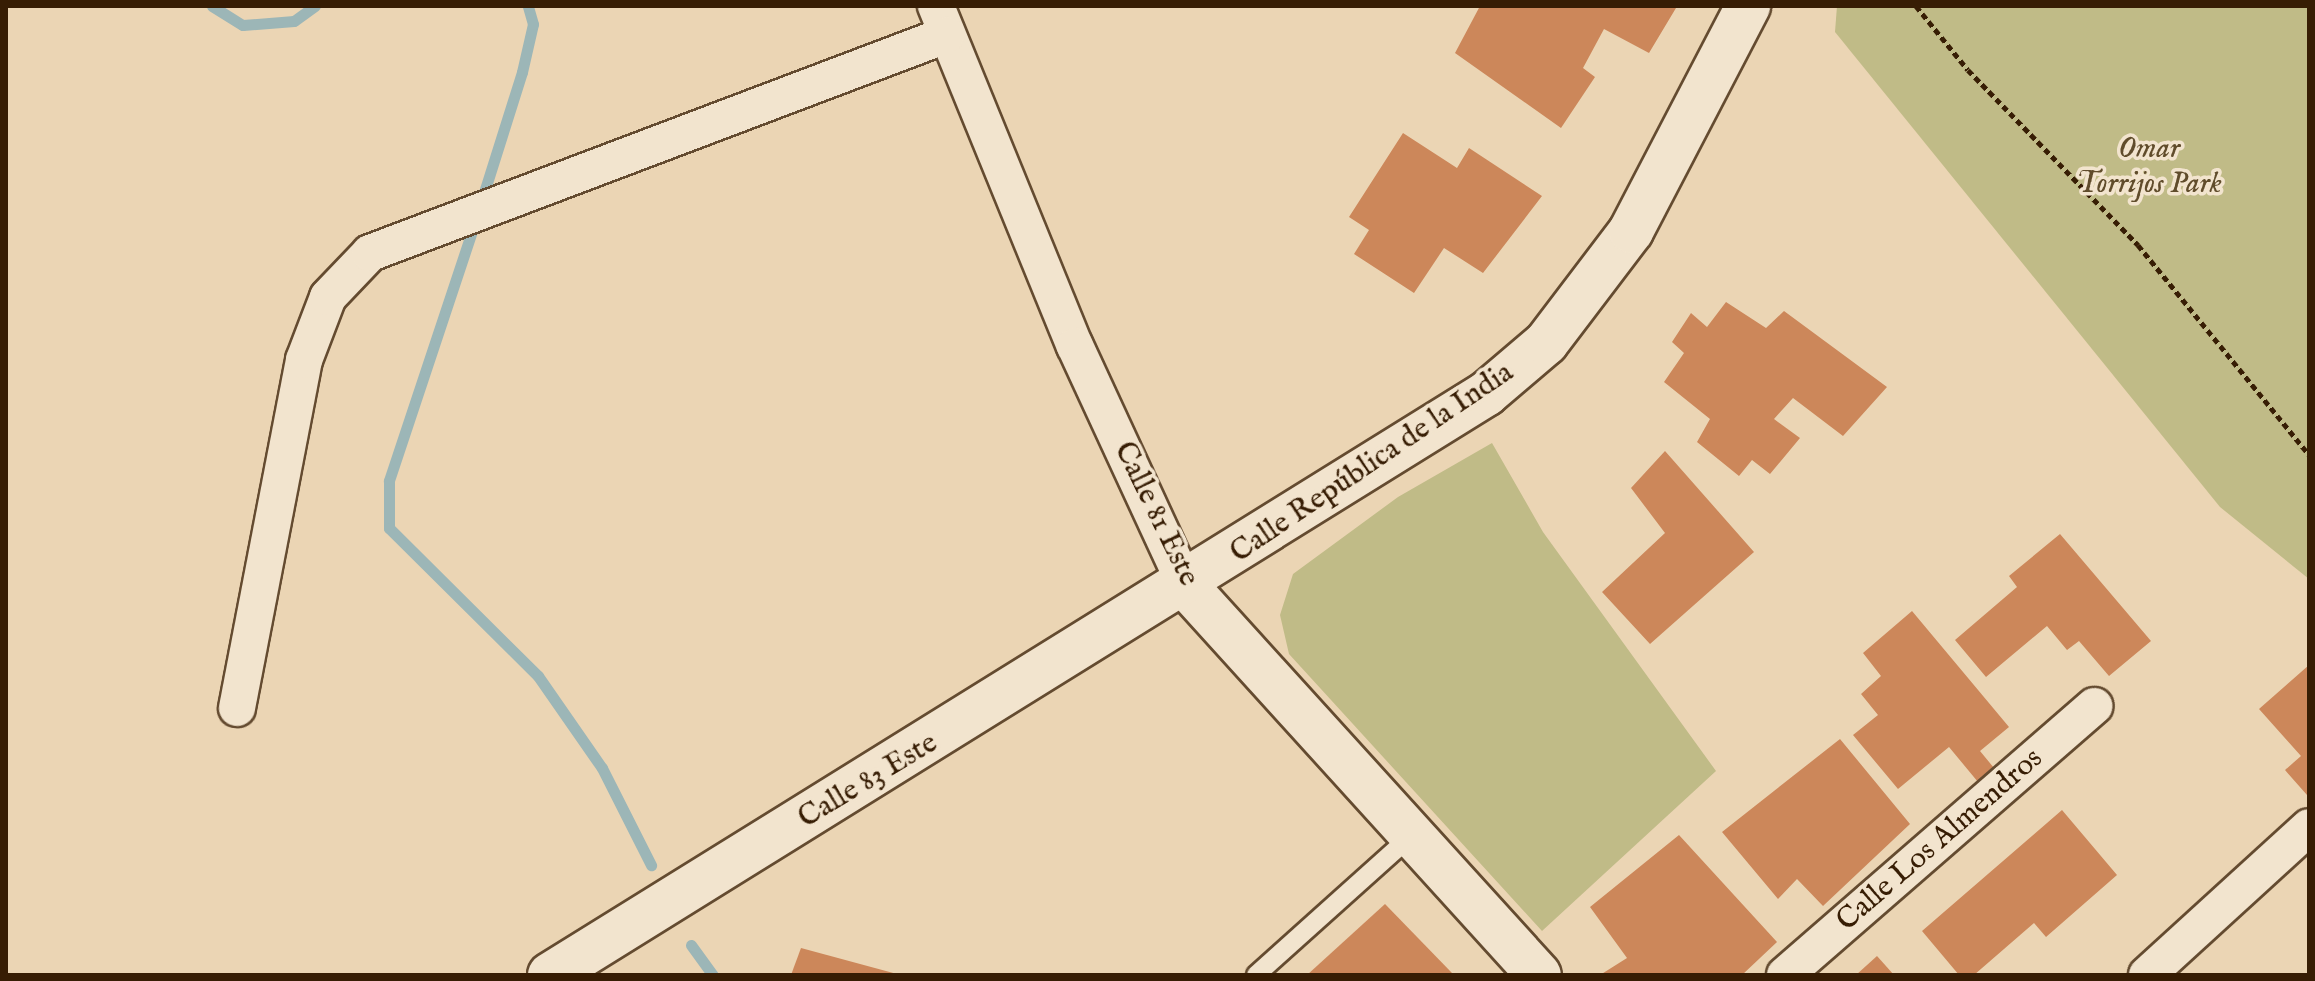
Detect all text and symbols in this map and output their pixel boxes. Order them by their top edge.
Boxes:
park label: Omar Torrijos Park [2076,131,2222,202]
street label: Calle República de la India [1224,355,1520,571]
street label: Calle 81 Este [1106,436,1206,592]
street label: Calle 83 Este [792,725,944,837]
street label: Calle Los Almendros [1830,741,2050,939]

